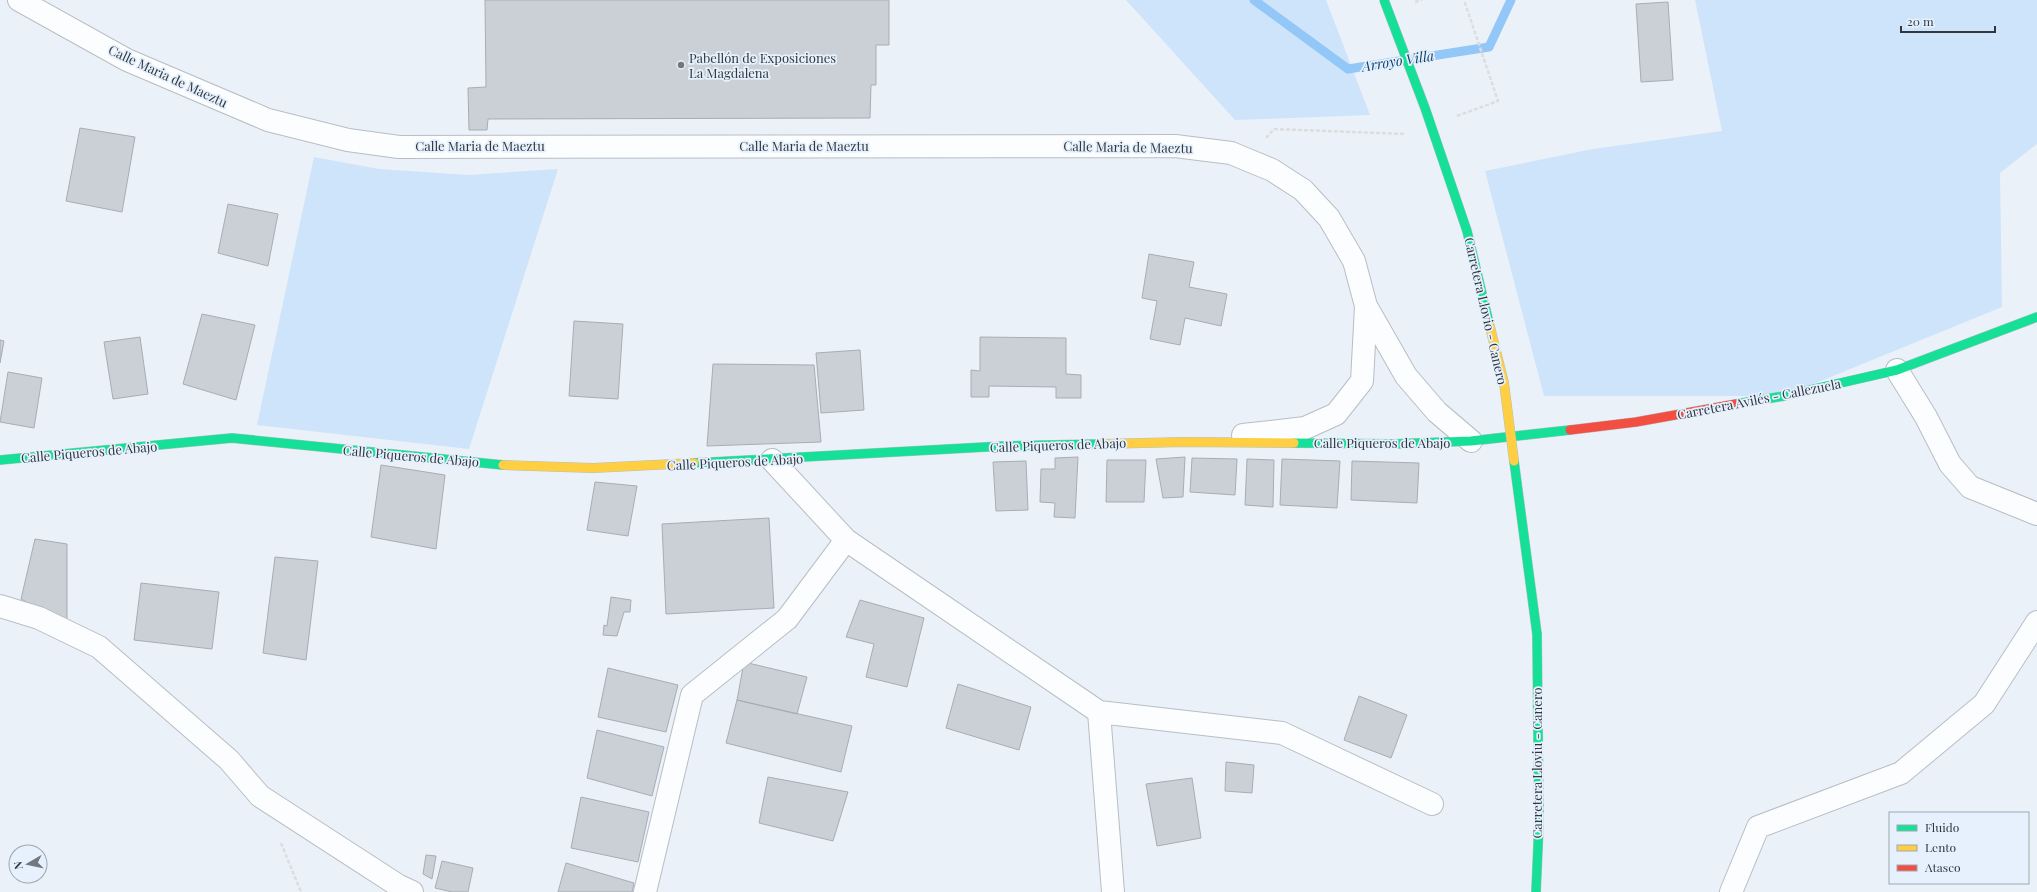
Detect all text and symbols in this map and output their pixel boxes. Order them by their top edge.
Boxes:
scale bar [1901,8,1995,34]
text: 20 m [1907,13,1934,29]
street label: Calle Maria de Maeztu [106,40,231,111]
water label: Arroyo Villa [1359,45,1435,76]
place label: Pabellón de Exposiciones La Magdalena [689,49,836,81]
marker: Pabellón de Exposiciones La Magdalena [676,60,686,70]
street label: Calle Maria de Maeztu [415,137,545,154]
street label: Calle Maria de Maeztu [739,137,869,154]
street label: Calle Maria de Maeztu [1063,137,1193,156]
street label: Carretera Llovio - Canero [1461,236,1512,386]
street label: Carretera Avilés - Callezuela [1676,374,1843,423]
street label: Calle Piqueros de Abajo [989,434,1127,455]
street label: Calle Piqueros de Abajo [1314,434,1450,451]
street label: Calle Piqueros de Abajo [20,437,158,466]
street label: Calle Piqueros de Abajo [342,441,480,470]
street label: Calle Piqueros de Abajo [666,449,804,474]
street label: Carretera Lloviu - Canero [1528,687,1545,839]
legend [1889,812,2029,884]
text: Fluido [1925,819,1960,835]
text: Lento [1925,839,1957,855]
north arrow [8,844,48,884]
text: Atasco [1924,859,1961,875]
text: N [10,860,26,871]

